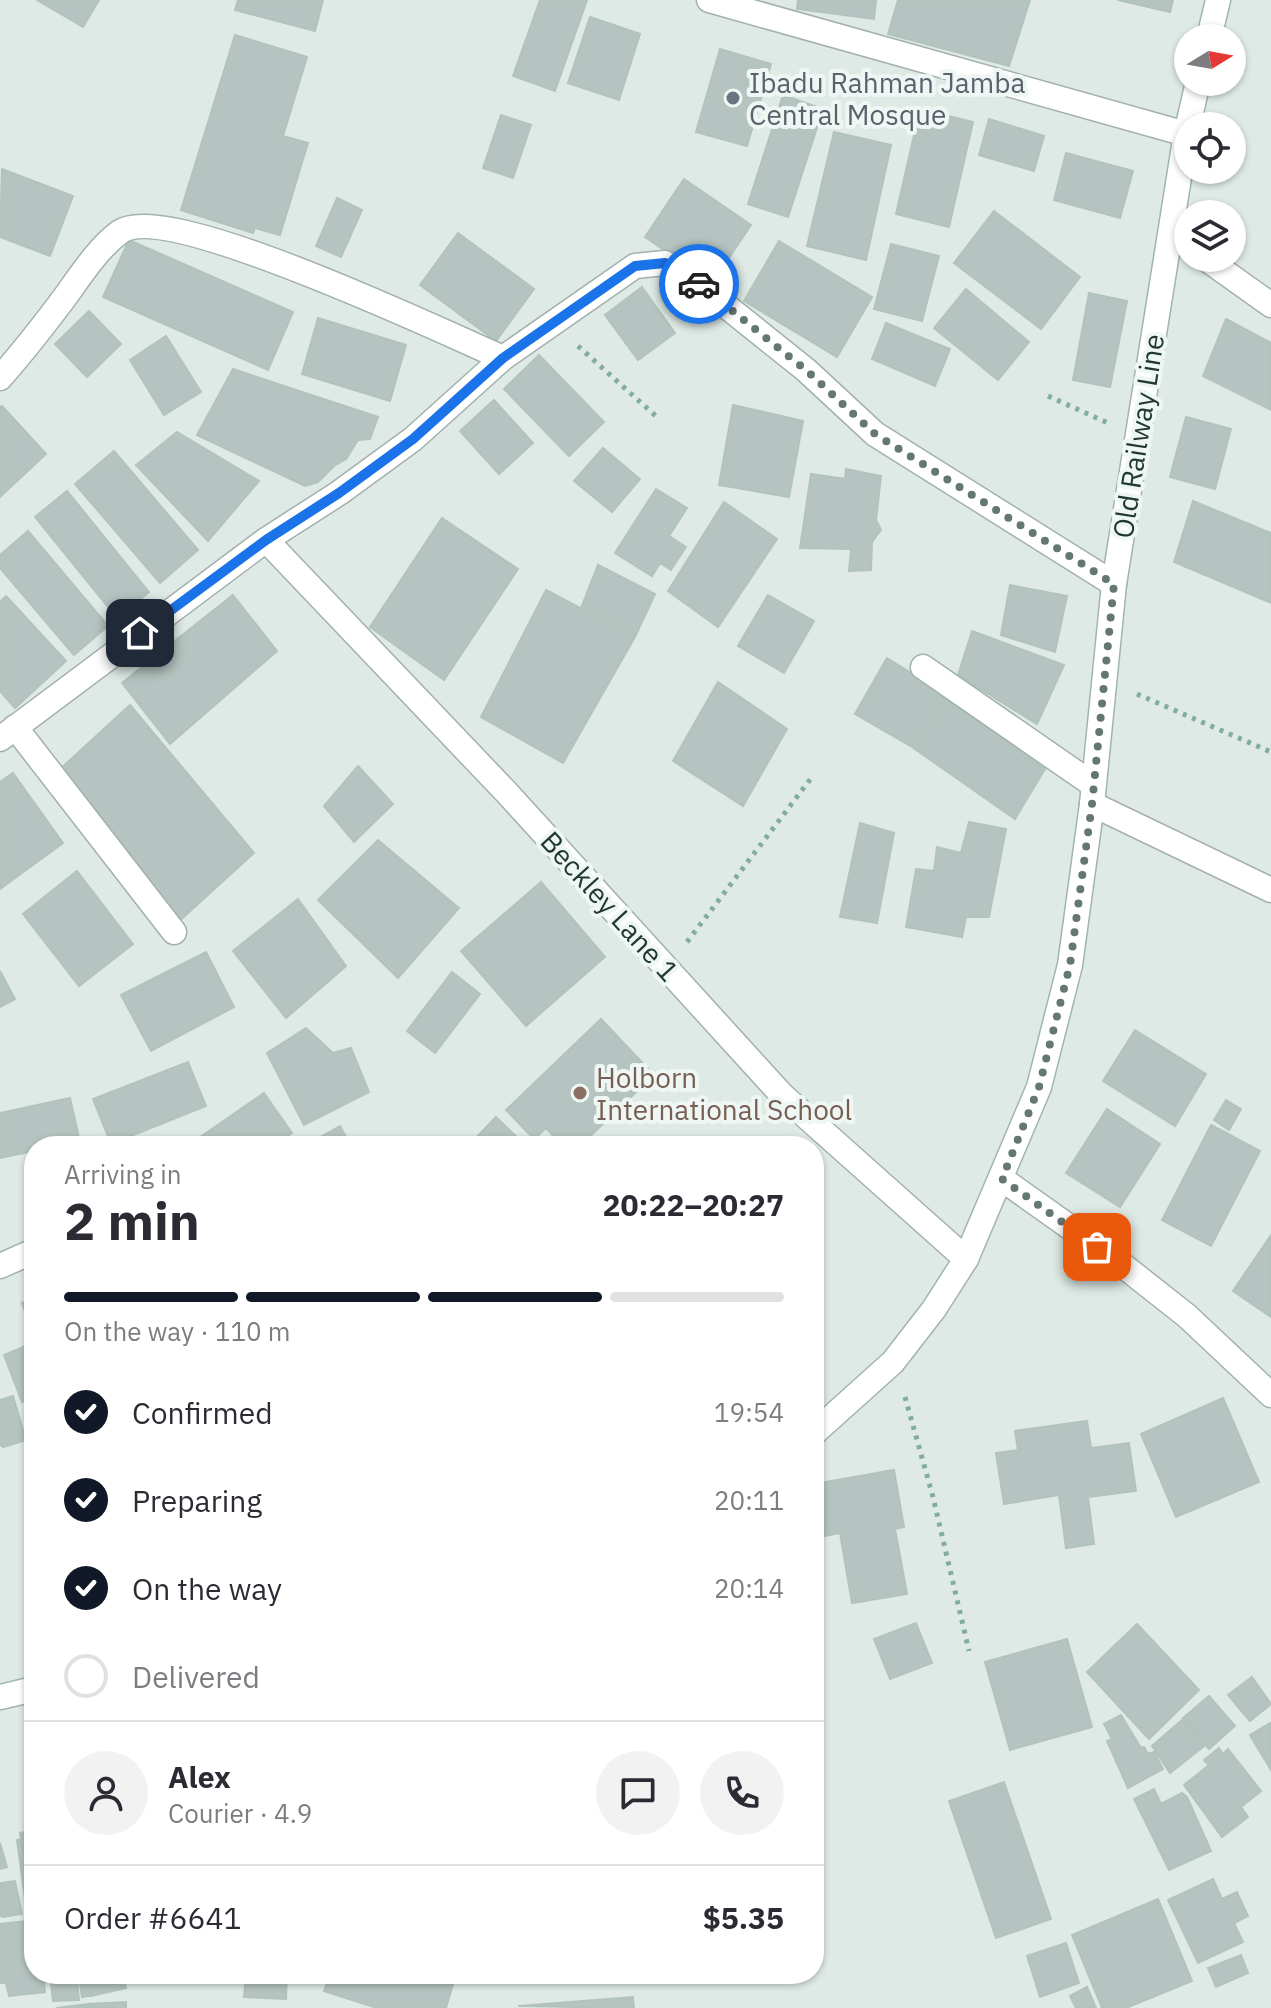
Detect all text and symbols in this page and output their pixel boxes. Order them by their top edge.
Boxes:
north arrow [1174,24,1246,96]
map controls [1174,24,1246,272]
place label: Ibadu Rahman Jamba Central Mosque [749,64,1025,133]
marker: Ibadu Rahman Jamba Central Mosque [724,89,742,107]
button: locate [1174,112,1246,184]
button: layers [1174,200,1246,272]
courier [659,244,739,324]
icon: car [677,262,721,306]
street label: Old Railway Line [1104,331,1172,541]
pin [106,599,174,667]
icon: home [118,611,162,655]
street label: Beckley Lane 1 [533,823,687,989]
place label: Holborn International School [596,1059,852,1128]
marker: Holborn International School [571,1084,589,1102]
text: Arriving in [64,1157,181,1191]
text: 20:22–20:27 [603,1185,784,1224]
text: 2 min [64,1187,200,1254]
pin [1063,1213,1131,1281]
icon: bag [1075,1225,1119,1269]
text: On the way · 110 m [64,1314,290,1348]
icon: check [64,1390,108,1434]
text: Confirmed [132,1393,273,1432]
text: 19:54 [714,1395,784,1429]
icon: check [64,1478,108,1522]
text: Preparing [132,1481,262,1520]
text: 20:11 [714,1483,784,1517]
icon: check [64,1566,108,1610]
text: On the way [132,1569,282,1608]
text: 20:14 [714,1571,784,1605]
text: Delivered [132,1657,260,1696]
button: person [64,1751,148,1835]
button: chat [596,1751,680,1835]
button: phone [700,1751,784,1835]
text: Alex [168,1757,231,1796]
text: Courier · 4.9 [168,1796,312,1830]
text: Order #6641 [64,1898,241,1937]
text: $5.35 [703,1898,784,1937]

